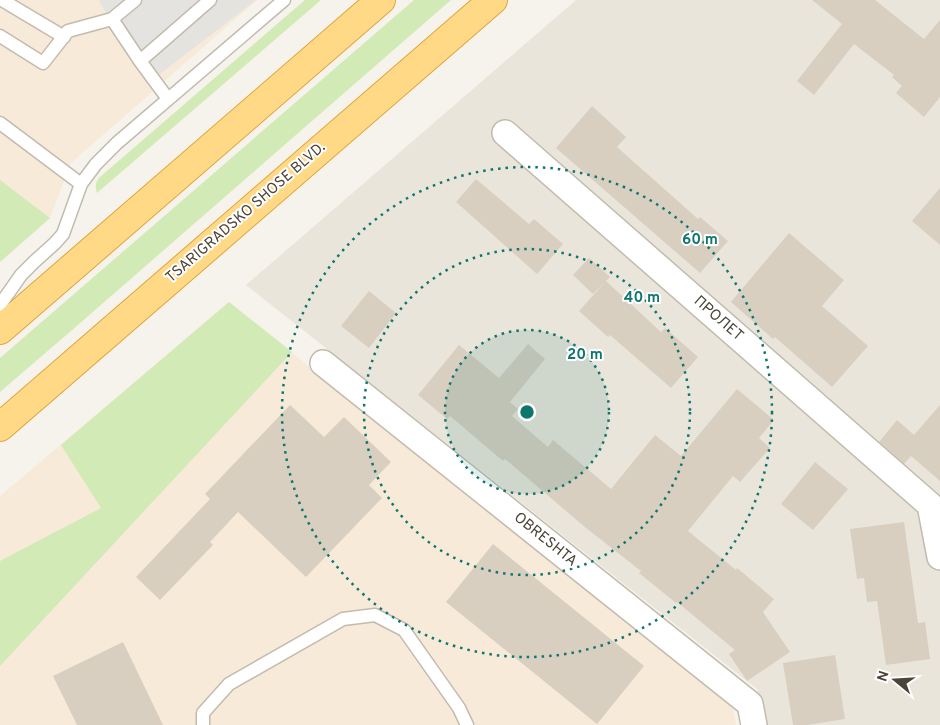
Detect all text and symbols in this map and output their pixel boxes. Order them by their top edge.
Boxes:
street label: TSARIGRADSKO SHOSE BLVD. [162,139,330,287]
text: 60 m [682,231,718,250]
text: 40 m [624,289,660,308]
street label: ПРОЛЕТ [689,292,747,346]
text: 20 m [567,346,603,365]
centre of rings [518,403,536,421]
street label: OBRESHTA [509,509,581,571]
north arrow [870,655,920,705]
text: N [874,669,894,684]

